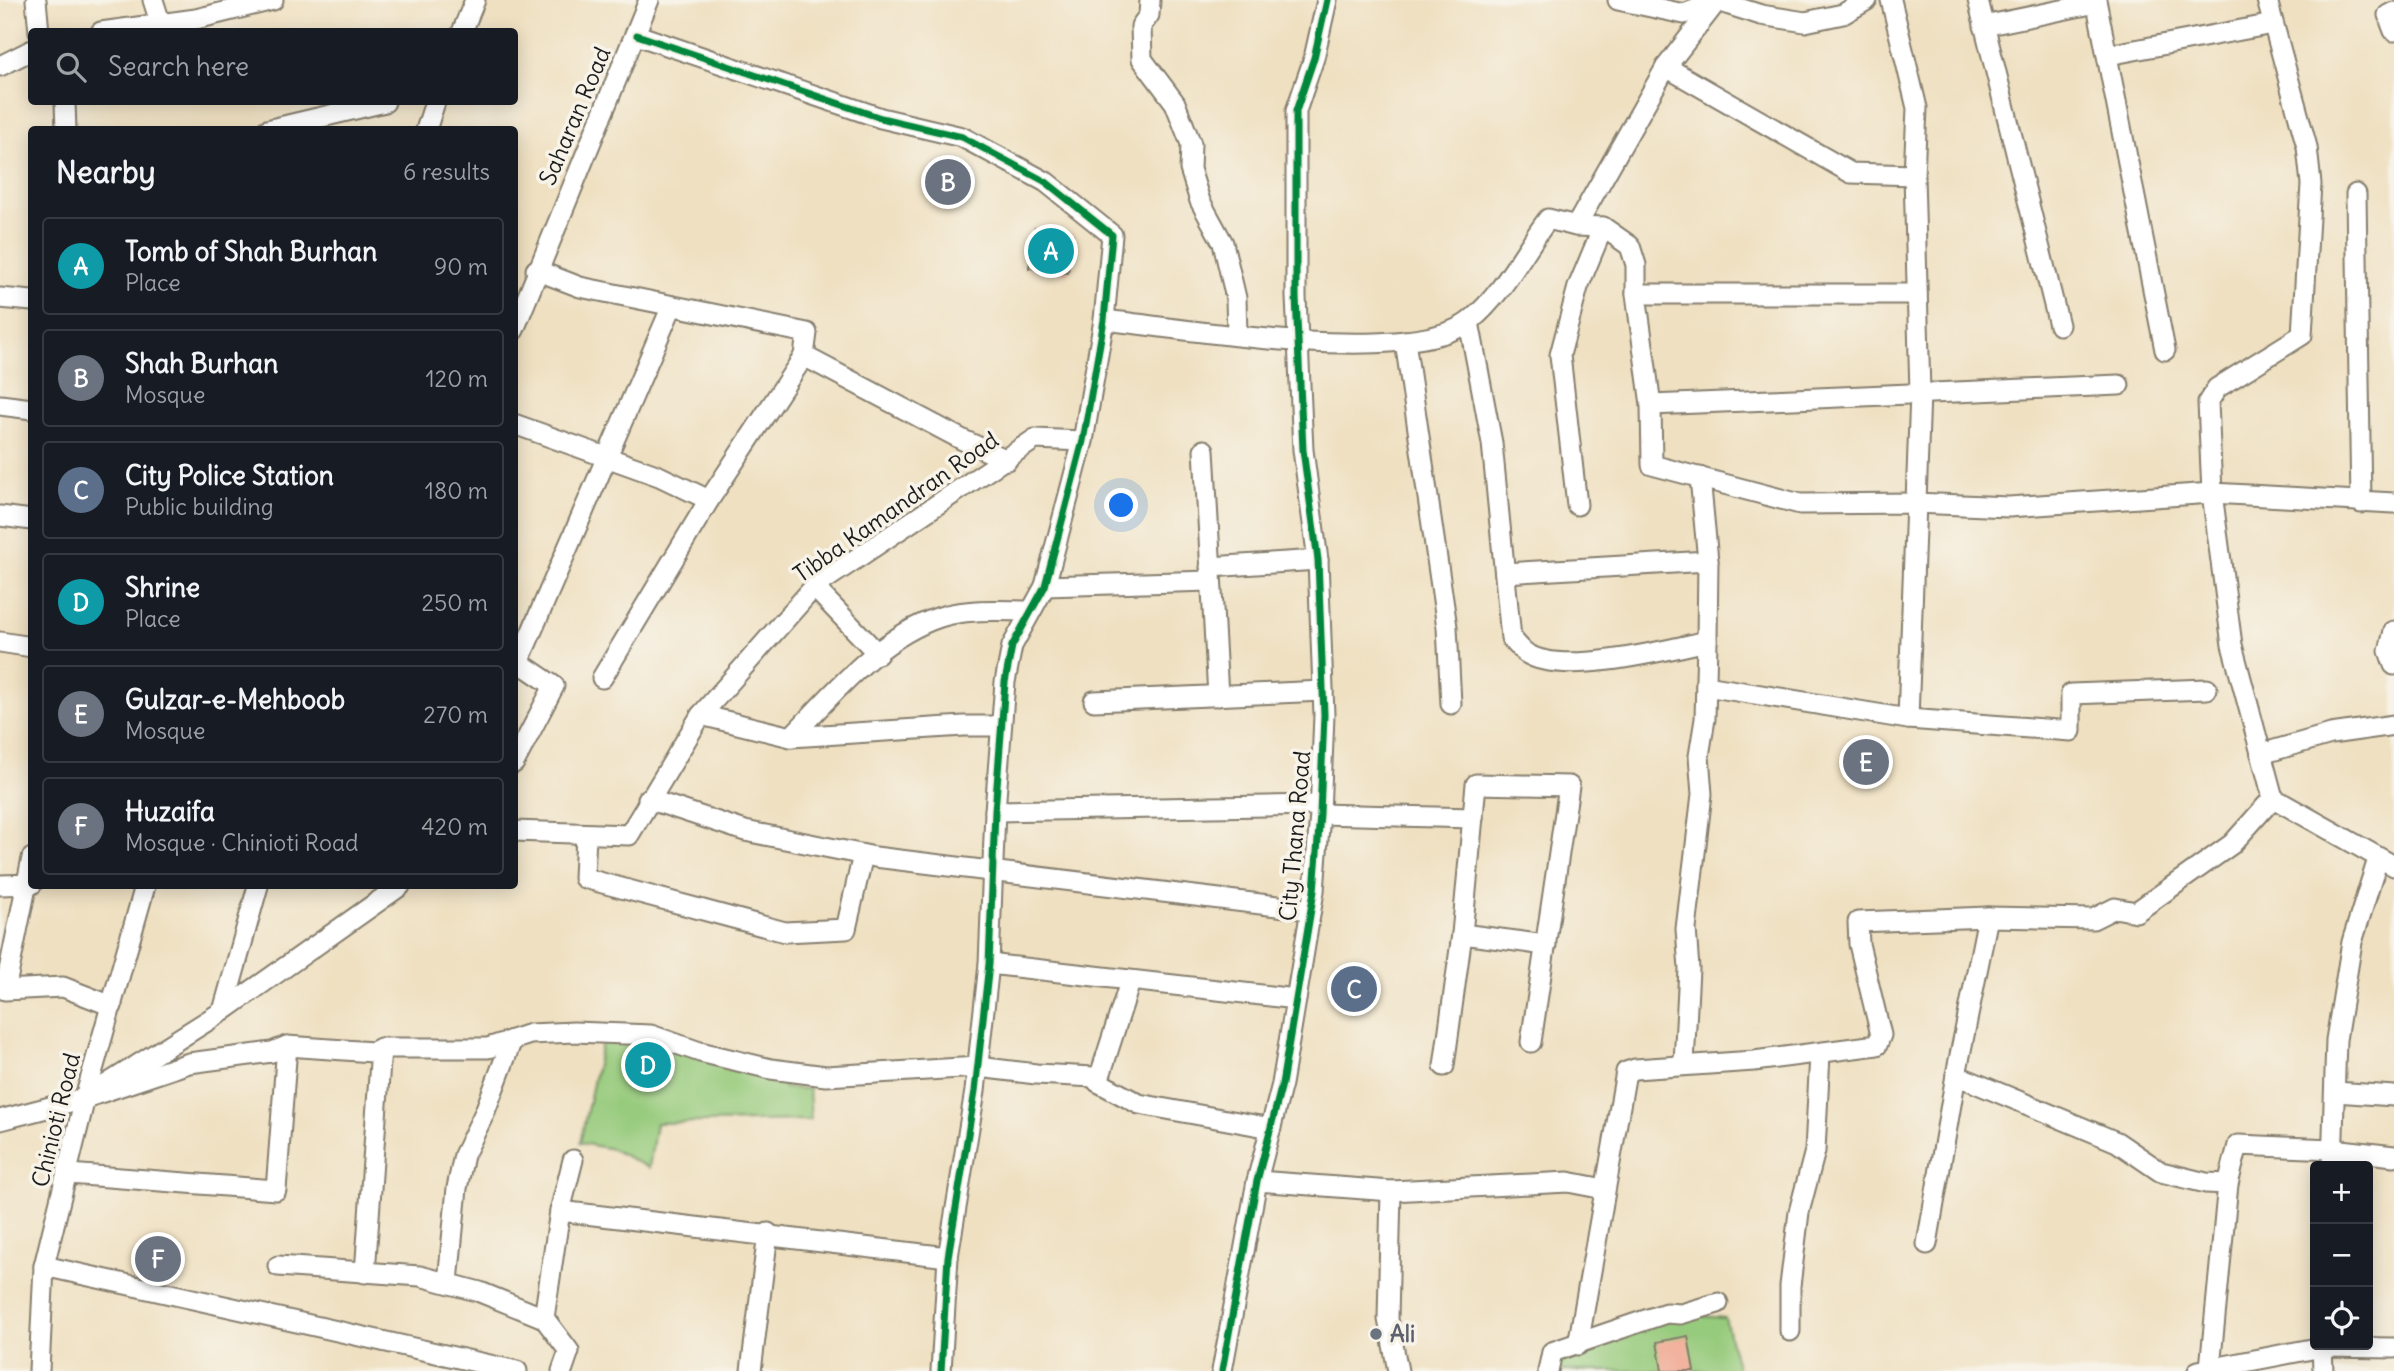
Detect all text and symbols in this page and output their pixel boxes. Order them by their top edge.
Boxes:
search box [28,28,518,105]
street label: Saharan Road [532,42,617,189]
icon: search [52,48,90,86]
text: Search here [108,50,249,83]
text: Nearby [56,153,156,191]
pin: B [925,156,971,208]
text: 6 results [403,157,490,186]
pin: A [1028,225,1074,277]
text: Tomb of Shah Burhan [125,235,377,268]
text: A [74,252,88,281]
text: 90 m [434,252,488,281]
text: Place [125,268,181,297]
text: Shah Burhan [125,347,278,380]
text: B [73,364,89,393]
text: 120 m [425,364,488,393]
text: Mosque [125,380,205,409]
street label: Tibba Kamandran Road [788,425,1004,588]
text: City Police Station [125,459,334,492]
text: C [73,476,89,505]
text: 180 m [425,476,488,505]
your location [1104,488,1138,522]
text: Public building [125,492,274,521]
text: Shrine [125,571,200,604]
text: D [73,588,89,617]
text: 250 m [421,588,488,617]
text: Place [125,604,181,633]
text: Gulzar-e-Mehboob [125,683,345,716]
text: E [74,700,88,729]
text: 270 m [423,700,488,729]
text: Mosque [125,716,205,745]
pin: E [1843,736,1889,788]
street label: City Thana Road [1273,750,1316,922]
text: Huzaifa [125,795,215,828]
text: F [74,812,88,841]
text: 420 m [421,812,488,841]
text: Mosque · Chinioti Road [125,828,358,857]
pin: C [1331,963,1377,1015]
pin: D [625,1039,671,1091]
street label: Chinioti Road [25,1050,86,1190]
map controls [2310,1161,2373,1350]
button: + [2310,1161,2373,1224]
button: − [2310,1224,2373,1287]
pin: F [135,1233,181,1285]
button: locate [2310,1287,2373,1350]
place label: Ali [1390,1319,1415,1348]
marker: Ali [1368,1326,1384,1342]

